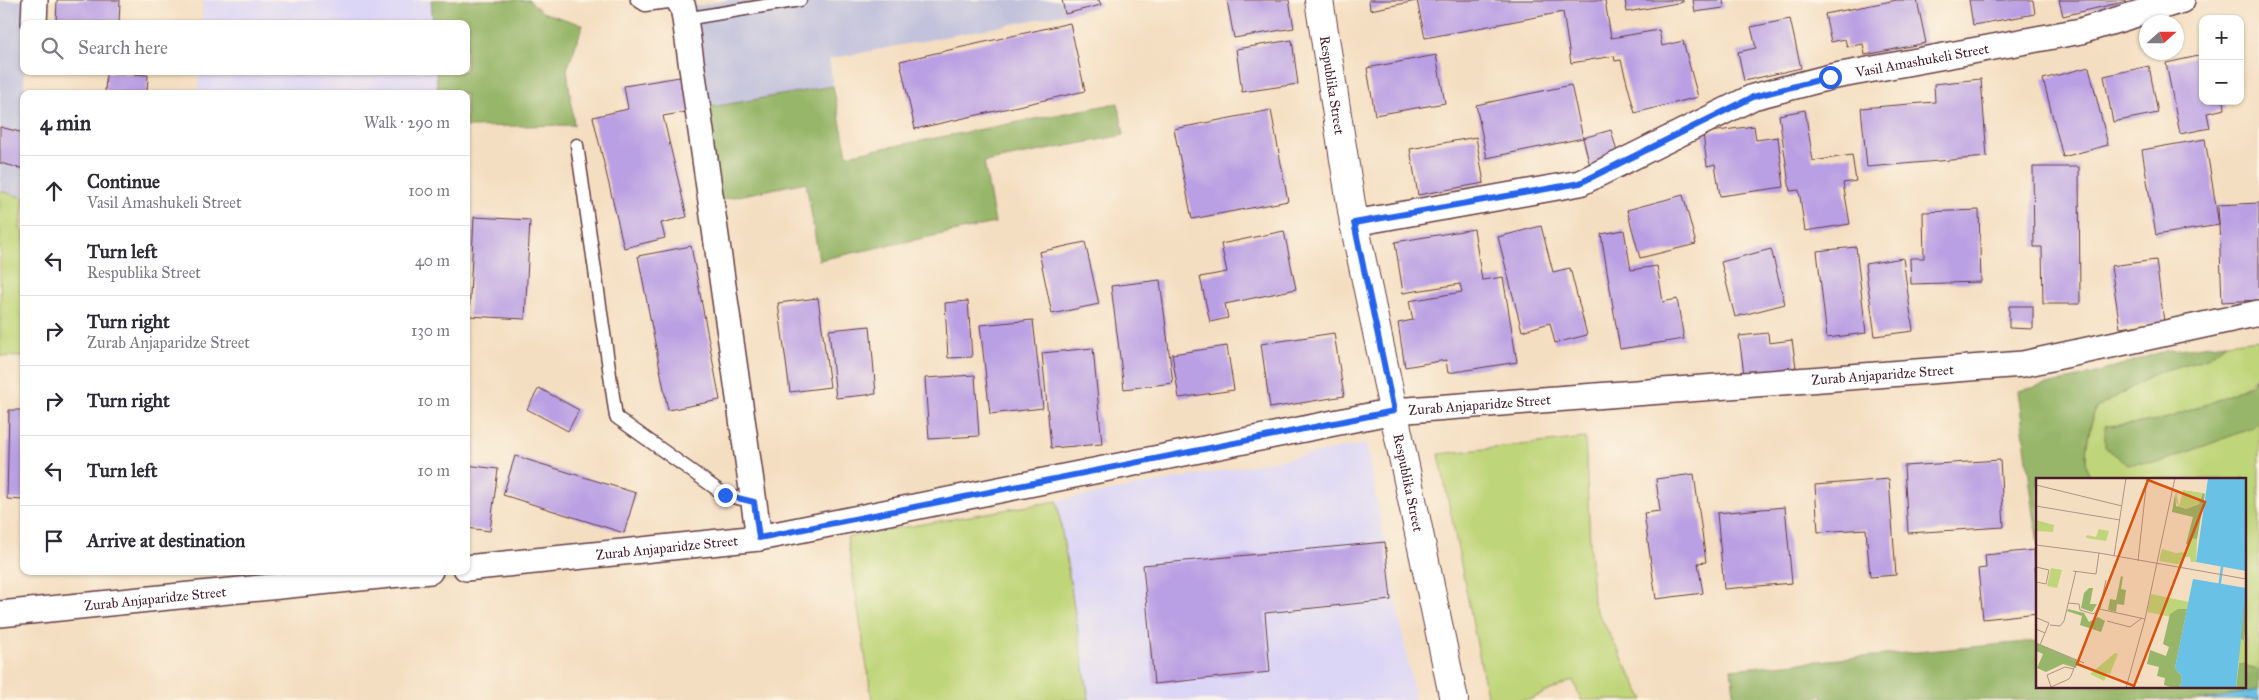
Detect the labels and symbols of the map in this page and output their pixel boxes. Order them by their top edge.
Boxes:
north arrow [2139,15,2184,60]
street label: Respublika Street [1316,34,1348,136]
street label: Vasil Amashukeli Street [1853,40,1990,81]
route start [1819,66,1842,89]
street label: Zurab Anjaparidze Street [1811,361,1954,388]
street label: Zurab Anjaparidze Street [1408,391,1552,418]
street label: Respublika Street [1390,432,1427,533]
inset map [2036,478,2246,688]
route end [714,484,737,507]
street label: Zurab Anjaparidze Street [595,532,739,563]
street label: Zurab Anjaparidze Street [83,583,227,614]

